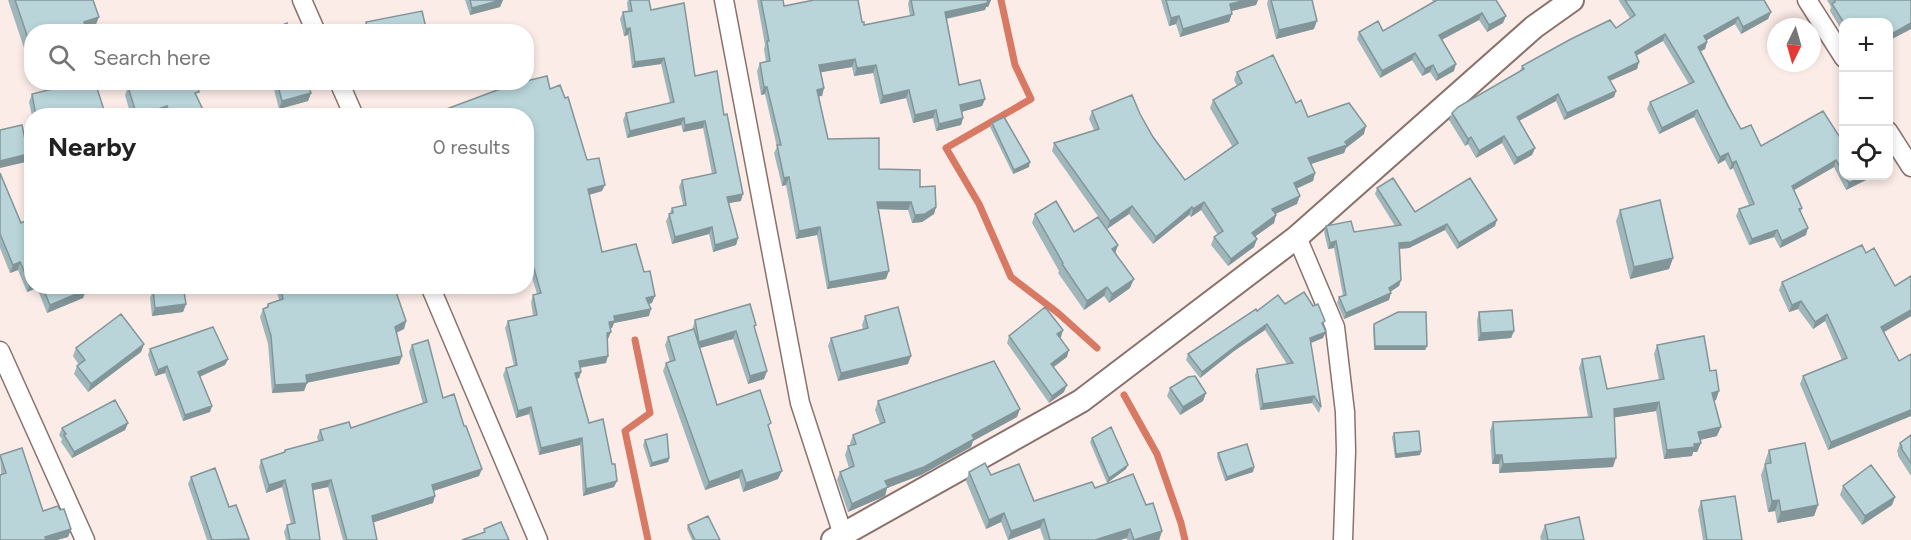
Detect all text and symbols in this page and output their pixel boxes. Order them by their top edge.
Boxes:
north arrow [1767,18,1821,72]
map controls [1839,18,1893,180]
button: + [1839,18,1893,72]
search box [24,24,534,90]
icon: search [45,41,78,74]
text: Search here [93,44,211,71]
button: − [1839,72,1893,126]
button: locate [1839,126,1893,180]
text: Nearby [48,131,136,163]
text: 0 results [433,135,510,159]

